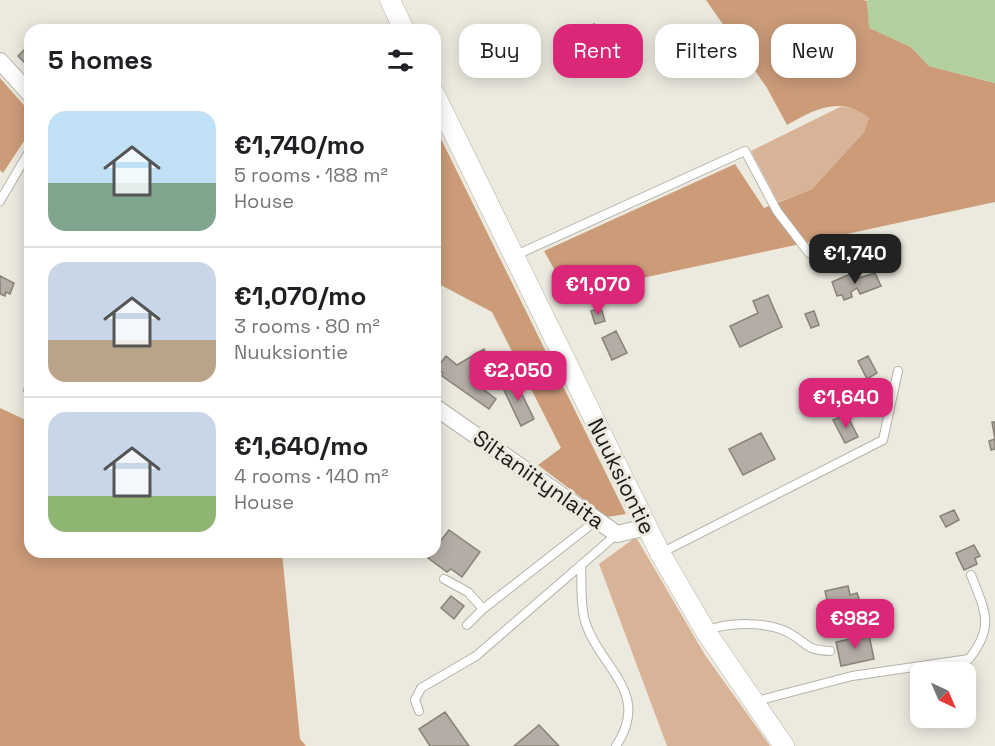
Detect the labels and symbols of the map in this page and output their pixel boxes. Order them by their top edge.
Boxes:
pin: €1,740 [806,234,904,285]
pin: €1,070 [549,265,647,316]
pin: €2,050 [469,351,567,402]
pin: €1,640 [797,378,895,429]
street label: Nuuksiontie [582,414,662,538]
street label: Siltaniitynlaita [468,423,611,535]
pin: €982 [819,599,891,650]
north arrow [910,662,976,728]

